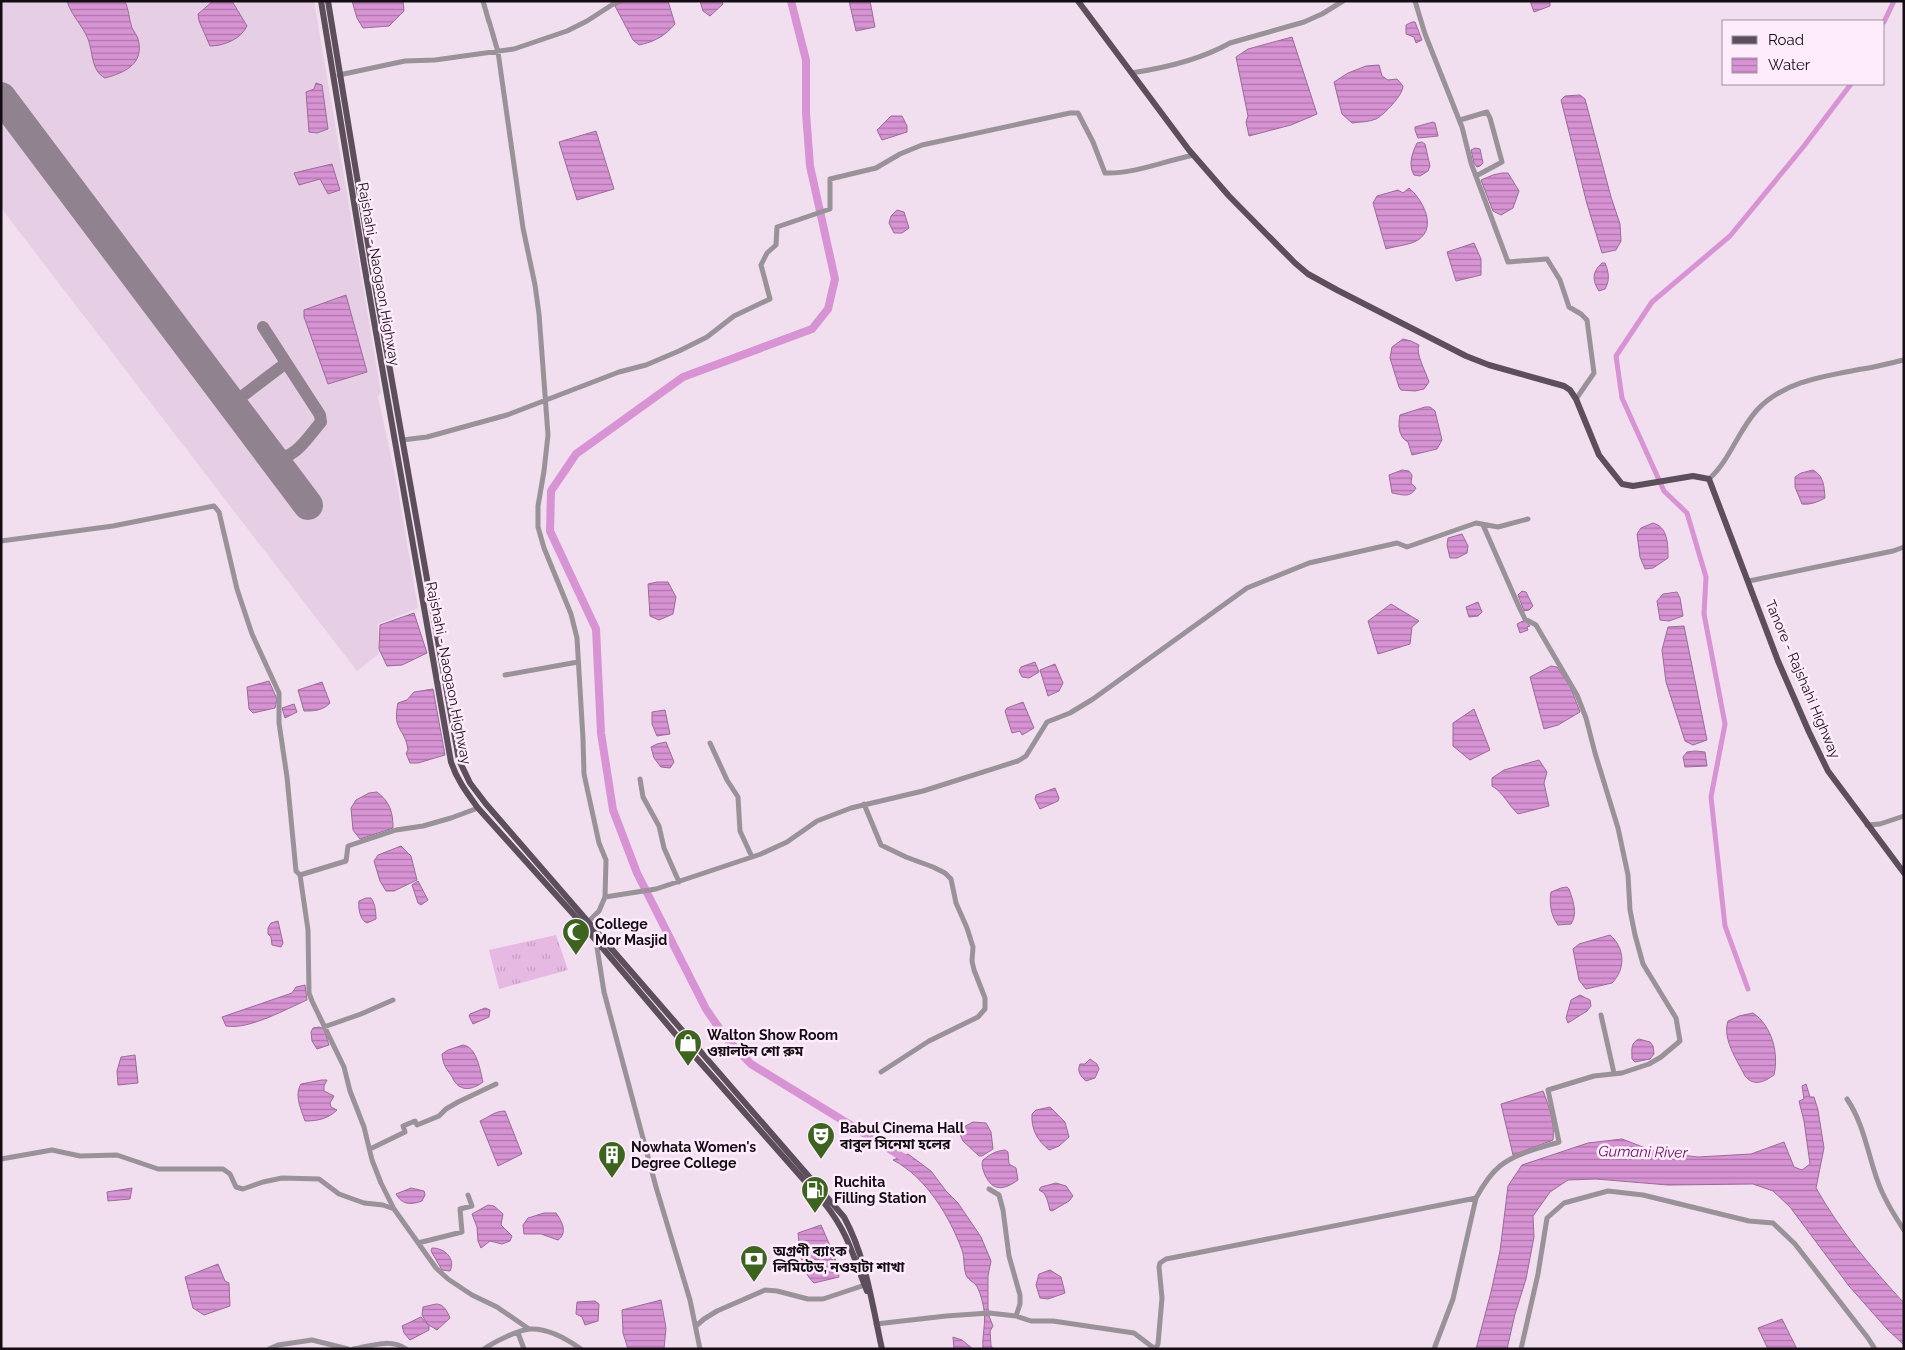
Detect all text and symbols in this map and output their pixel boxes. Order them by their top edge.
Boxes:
legend [1722,20,1885,85]
text: Road [1768,31,1804,49]
text: Water [1768,56,1811,74]
street label: Rajshahi - Naogaon Highway [355,181,403,367]
street label: Rajshahi - Naogaon Highway [423,580,475,766]
street label: Tanore - Rajshahi Highway [1762,597,1844,761]
place label: College Mor Masjid [595,916,667,948]
mosque icon: College Mor Masjid [561,917,591,956]
place label: Walton Show Room ওয়ালটন শো রুম [707,1027,838,1059]
shop icon: Walton Show Room ওয়ালটন শো রুম [673,1028,703,1067]
place label: Babul Cinema Hall বাবুল সিনেমা হলের [839,1120,965,1153]
theatre icon: Babul Cinema Hall বাবুল সিনেমা হলের [806,1121,836,1160]
place label: Nowhata Women's Degree College [631,1139,756,1171]
building icon: Nowhata Women's Degree College [597,1140,627,1179]
water label: Gumani River [1598,1142,1689,1162]
place label: Ruchita Filling Station [834,1174,926,1206]
fuel station icon: Ruchita Filling Station [800,1175,830,1214]
place label: অগ্রণী ব্যাংক লিমিটেড, নওহাটা শাখা [772,1243,905,1275]
bank icon: অগ্রণী ব্যাংক লিমিটেড, নওহাটা শাখা [739,1244,769,1283]

